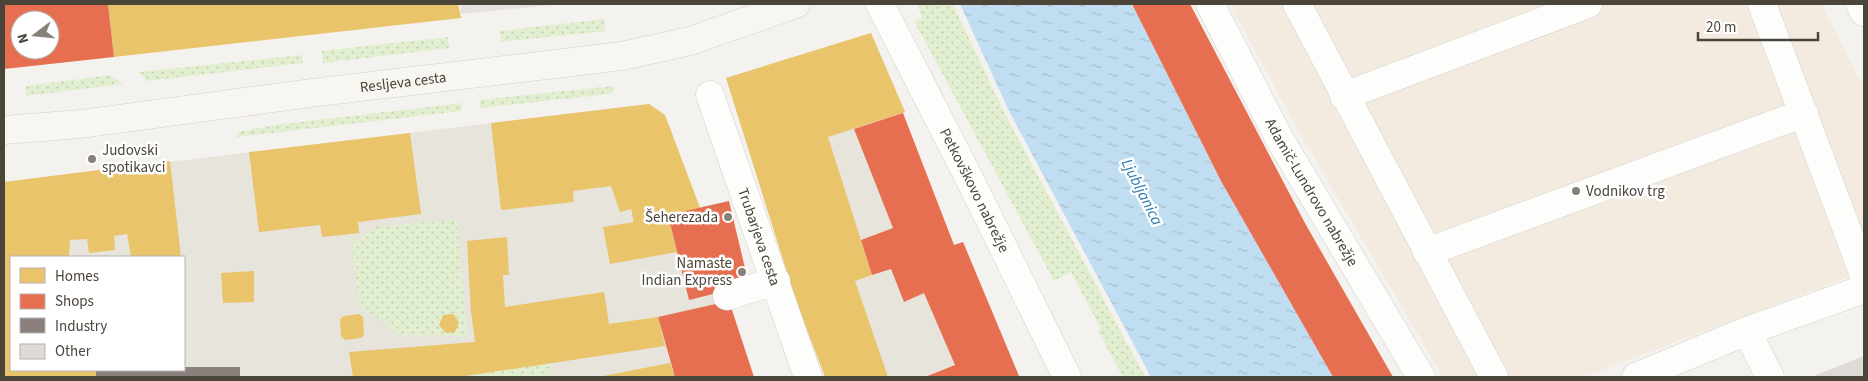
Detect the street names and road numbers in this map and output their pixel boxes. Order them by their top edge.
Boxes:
street label: Resljeva cesta [359,66,447,98]
street label: Adamič-Lundrovo nabrežje [1260,114,1363,270]
street label: Petkovškovo nabrežje [935,125,1015,256]
street label: Trubarjeva cesta [733,185,786,289]

